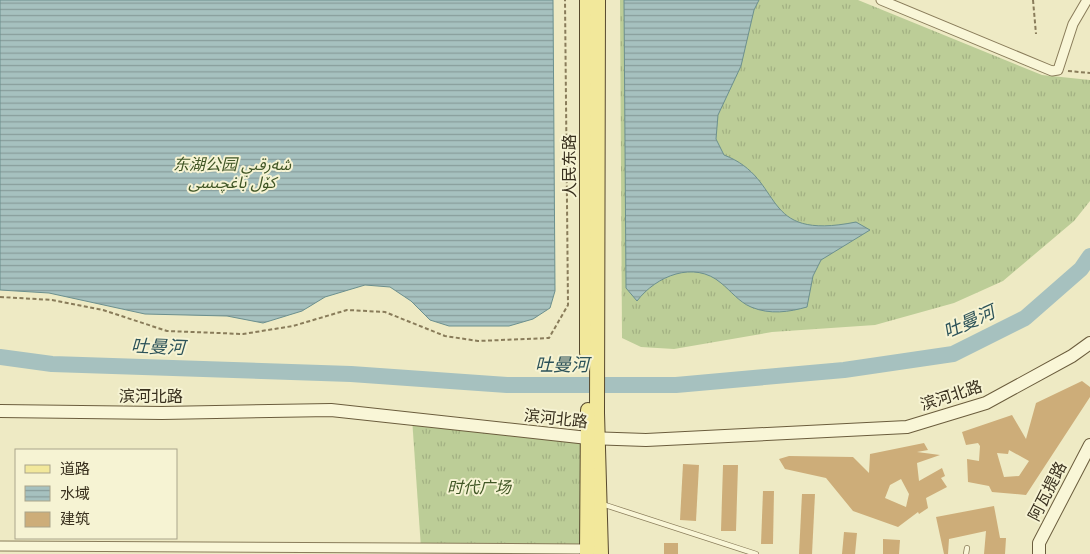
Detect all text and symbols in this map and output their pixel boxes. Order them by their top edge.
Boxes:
street label: 人民东路 [560,134,579,198]
park label: 东湖公园 شەرقىي كۆل باغچىسى [173,155,292,193]
water label: 吐曼河 [940,300,1000,342]
water label: 吐曼河 [131,335,188,358]
water label: 吐曼河 [535,354,592,375]
street label: 滨河北路 [918,377,985,414]
street label: 滨河北路 [119,387,183,406]
street label: 滨河北路 [523,406,589,431]
legend [15,449,178,539]
street label: 阿瓦提路 [1024,458,1070,524]
text: 道路 [60,460,90,478]
park label: 时代广场 [447,478,513,497]
text: 水域 [60,485,90,503]
text: 建筑 [60,510,90,528]

